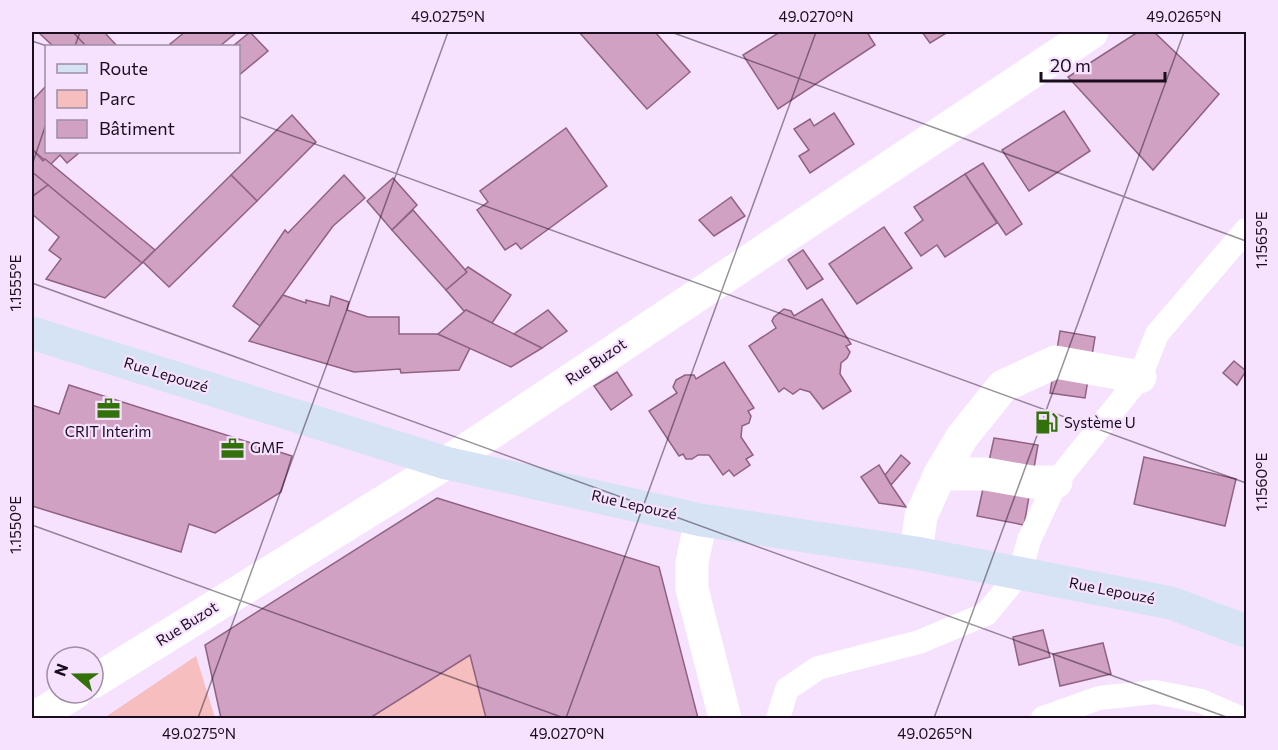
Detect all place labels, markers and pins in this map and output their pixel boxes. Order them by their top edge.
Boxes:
office icon: CRIT Interim [95,395,121,421]
fuel station icon: Système U [1033,410,1059,436]
place label: Système U [1064,413,1136,431]
place label: CRIT Interim [65,422,151,440]
office icon: GMF [219,435,245,461]
place label: GMF [250,438,284,456]

